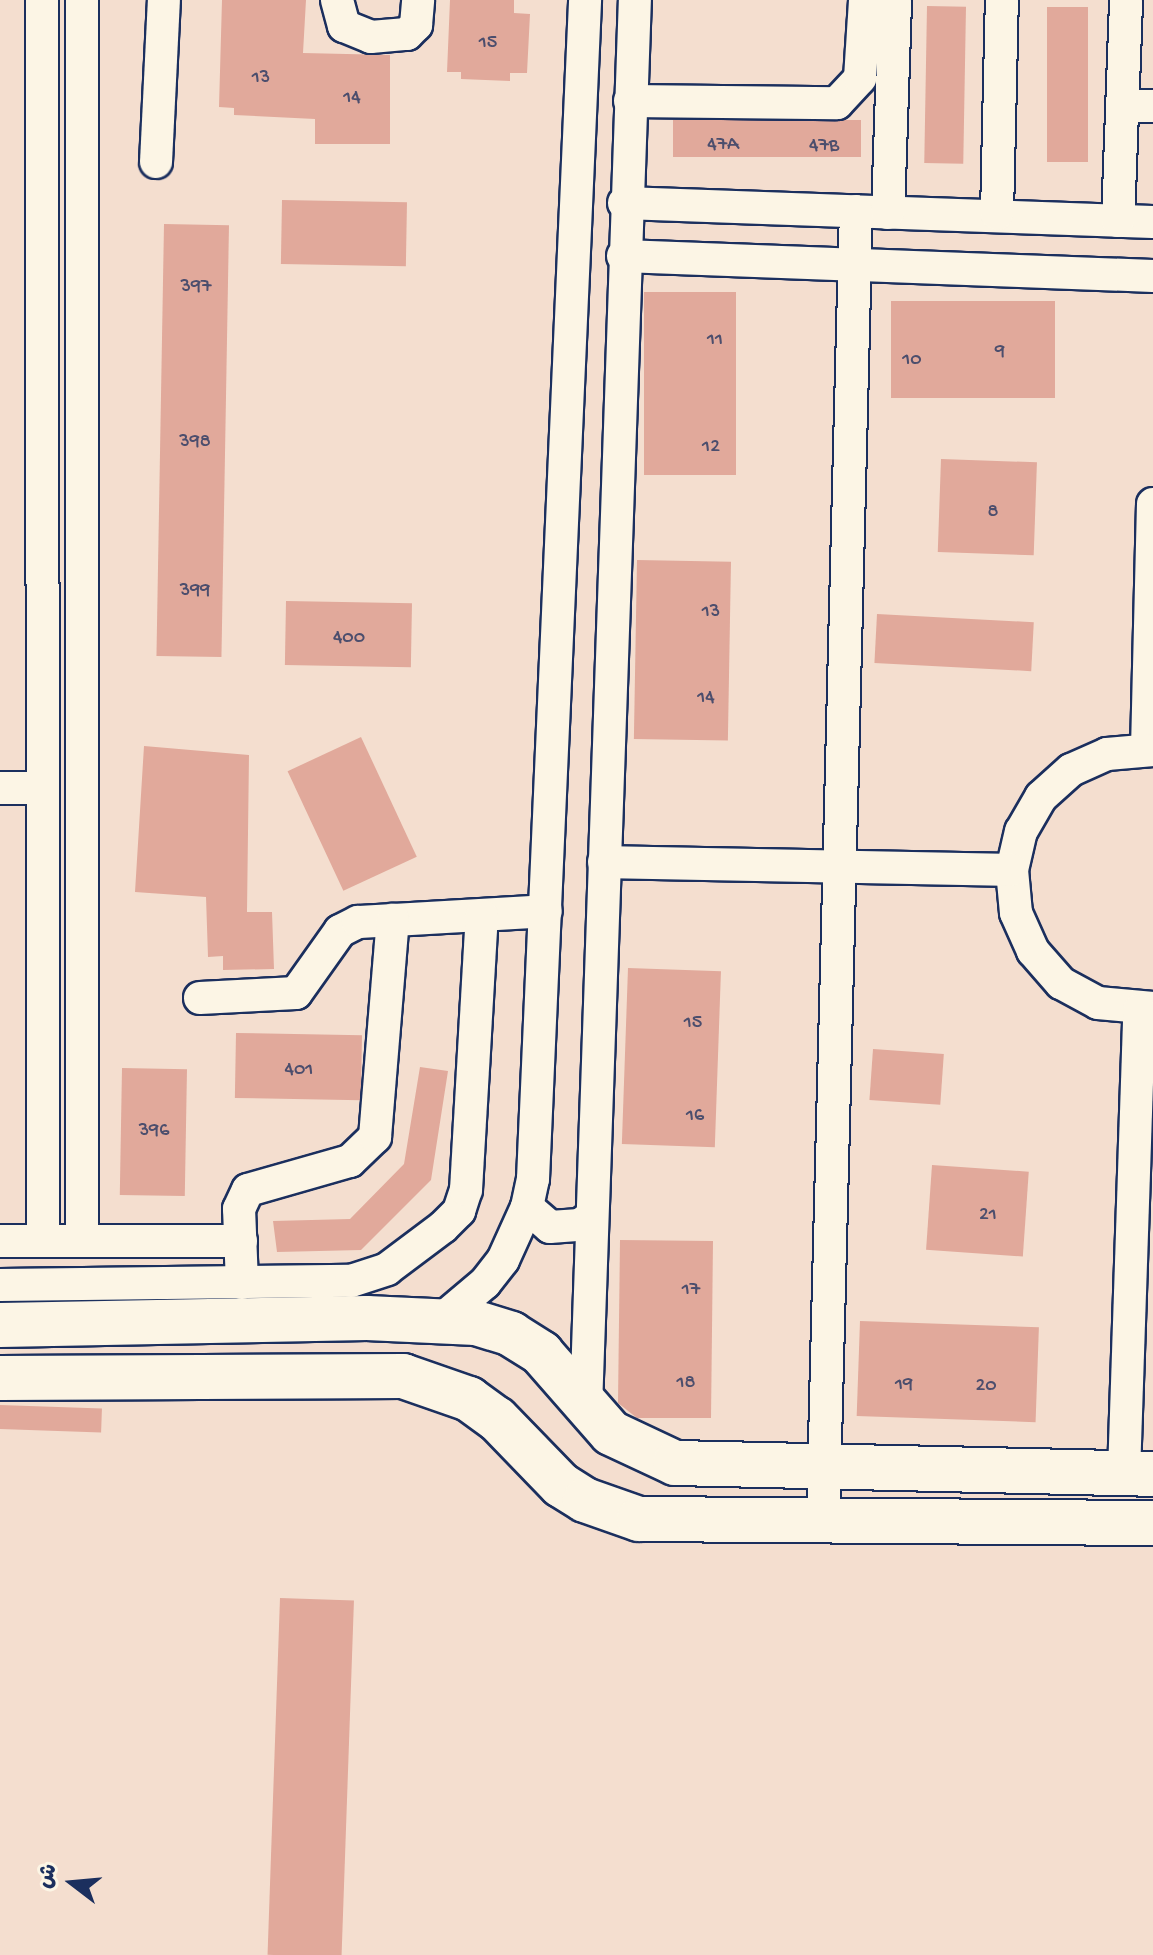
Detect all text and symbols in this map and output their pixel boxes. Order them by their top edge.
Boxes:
house number: 15 [479,31,497,55]
house number: 13 [252,66,270,90]
house number: 14 [343,86,361,110]
house number: 47A [707,133,739,157]
house number: 47B [809,134,839,158]
house number: 397 [181,275,211,299]
house number: 11 [707,328,723,352]
house number: 9 [995,340,1005,364]
house number: 10 [902,348,922,372]
house number: 398 [179,430,211,454]
house number: 12 [702,435,720,459]
house number: 8 [988,500,998,524]
house number: 399 [180,579,210,603]
house number: 13 [702,600,720,624]
house number: 400 [333,626,365,650]
house number: 14 [697,686,715,710]
house number: 15 [684,1011,702,1035]
house number: 401 [285,1058,313,1082]
house number: 16 [686,1104,704,1128]
house number: 396 [139,1119,169,1143]
house number: 21 [979,1203,997,1227]
house number: 17 [682,1278,700,1302]
house number: 18 [676,1371,696,1395]
house number: 19 [895,1373,913,1397]
house number: 20 [975,1374,997,1398]
north arrow [32,1843,112,1923]
text: ش [33,1861,65,1892]

